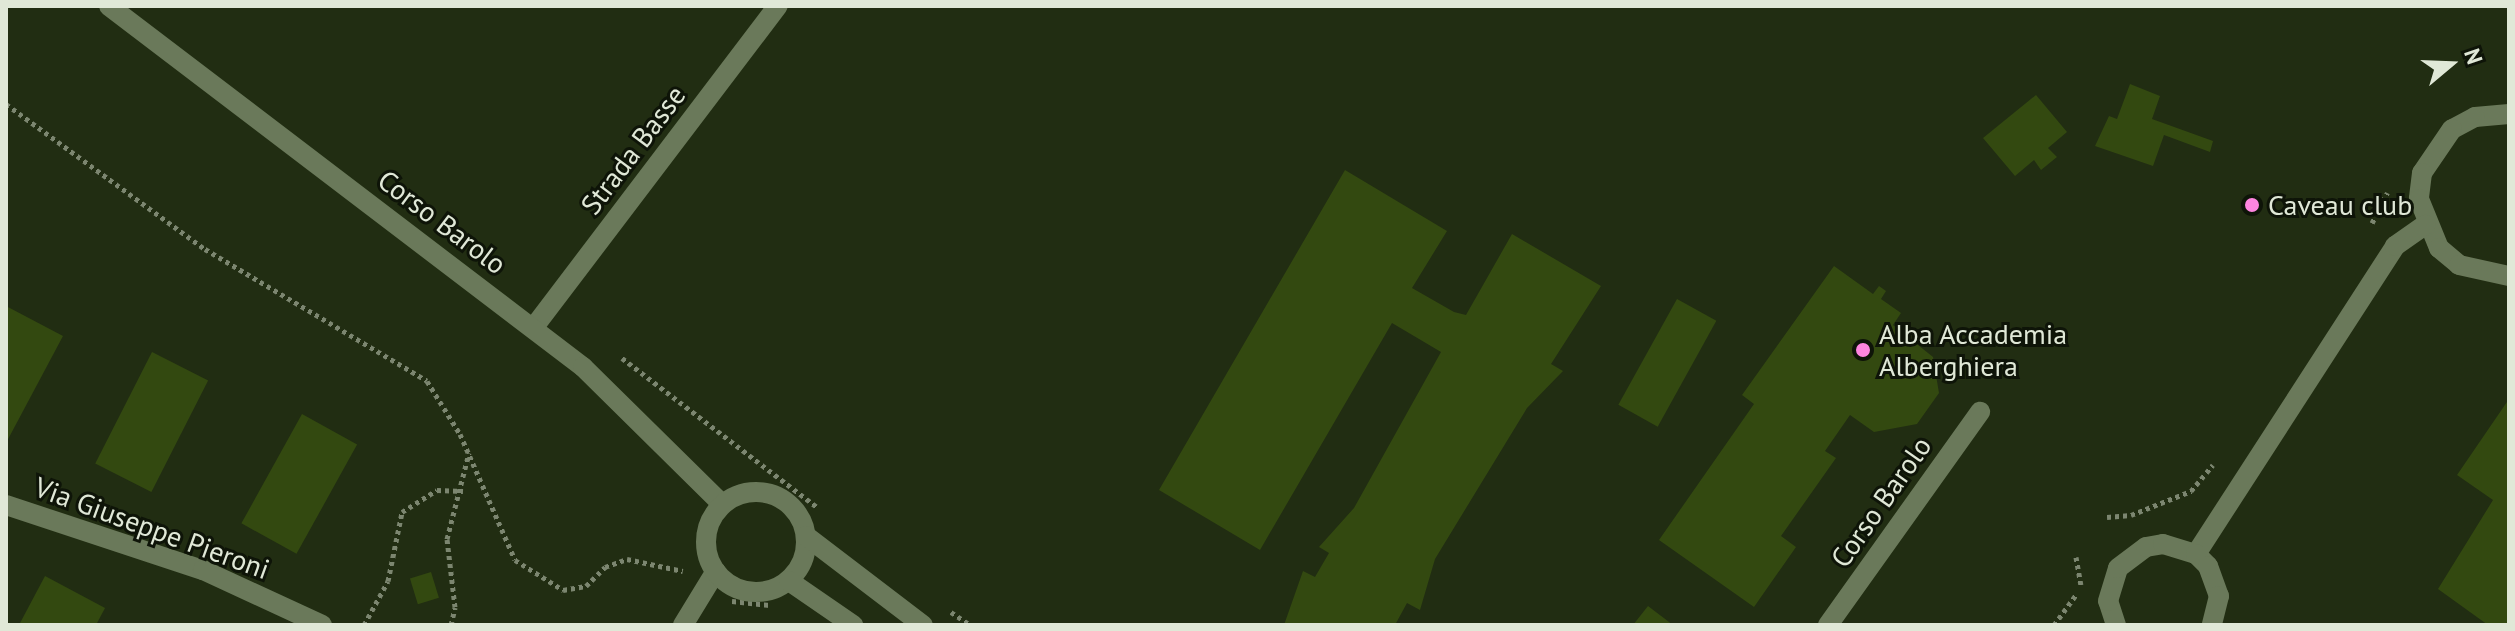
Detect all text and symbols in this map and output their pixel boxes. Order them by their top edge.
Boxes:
north arrow [2411,24,2491,104]
text: N [2458,45,2489,68]
street label: Strada Basse [574,79,692,221]
street label: Corso Barolo [371,163,513,281]
place label: Caveau club [2268,188,2412,222]
marker: Caveau club [2243,196,2261,214]
place label: Alba Accademia Alberghiera [1879,317,2068,383]
marker: Alba Accademia Alberghiera [1854,341,1872,359]
street label: Corso Barolo [1824,430,1938,574]
street label: Via Giuseppe Pieroni [30,470,274,586]

